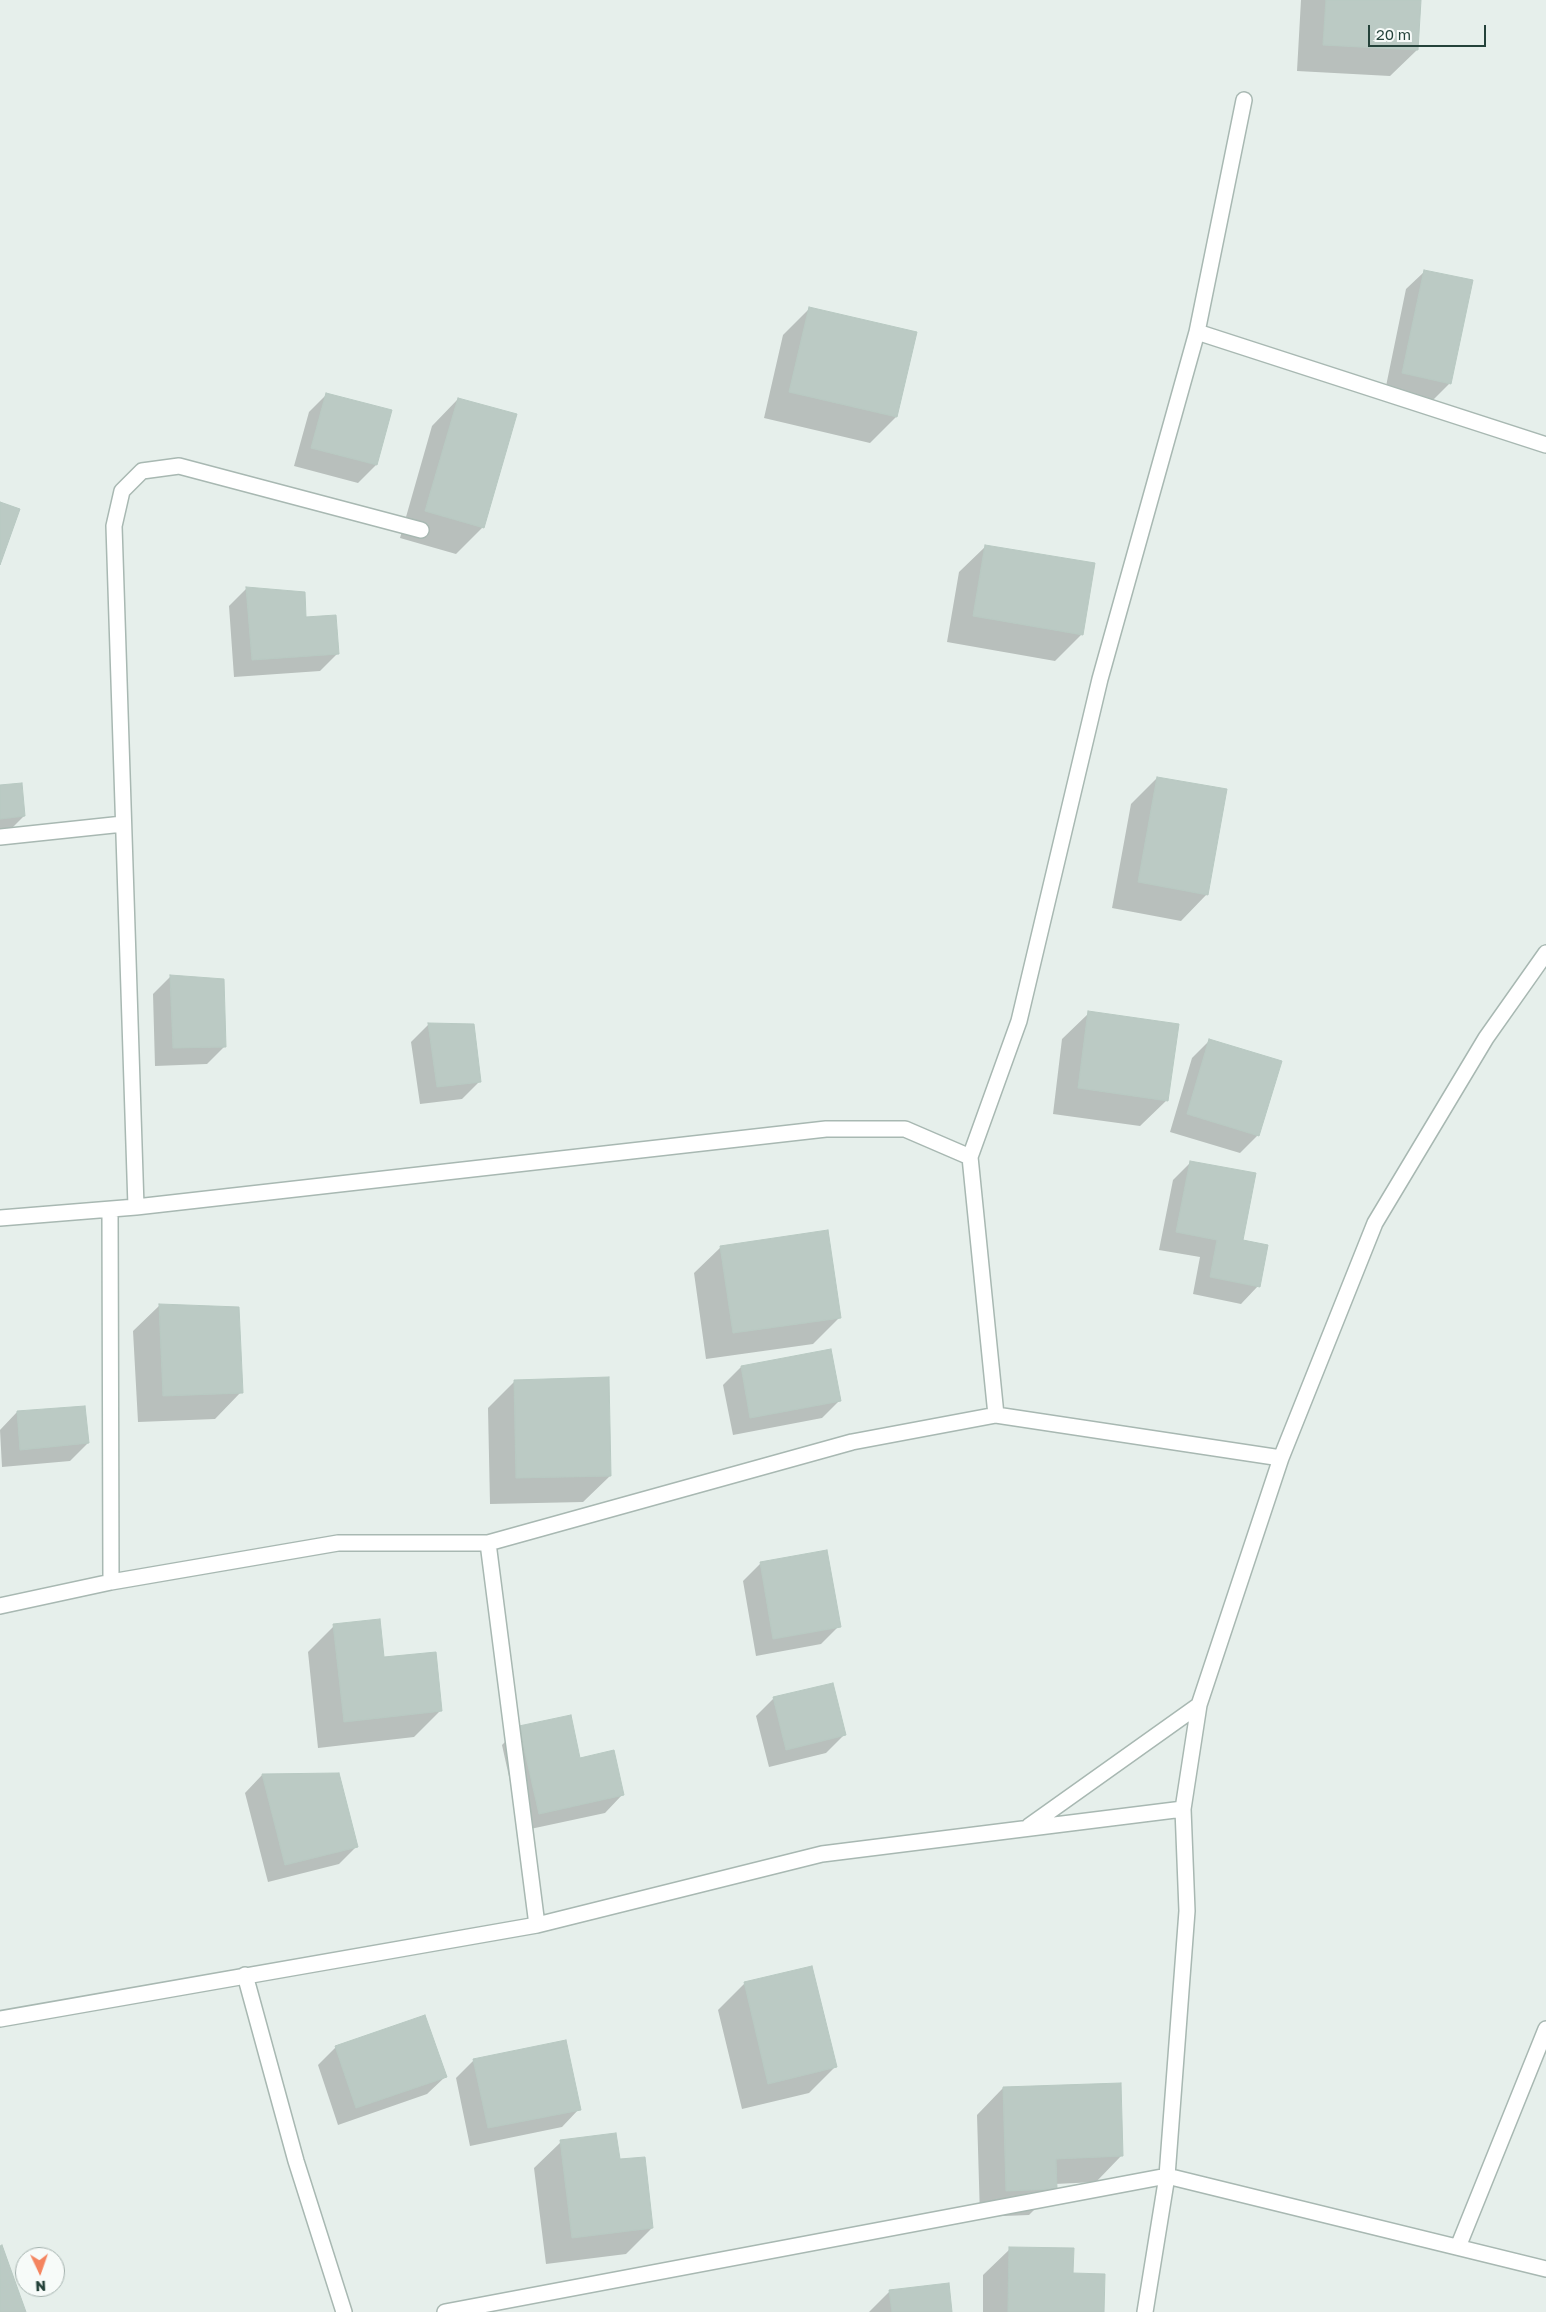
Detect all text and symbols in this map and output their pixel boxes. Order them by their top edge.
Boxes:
scale bar [1371,15,1488,47]
text: 20 m [1376,25,1411,43]
north arrow [15,2247,65,2297]
text: N [35,2278,47,2295]

